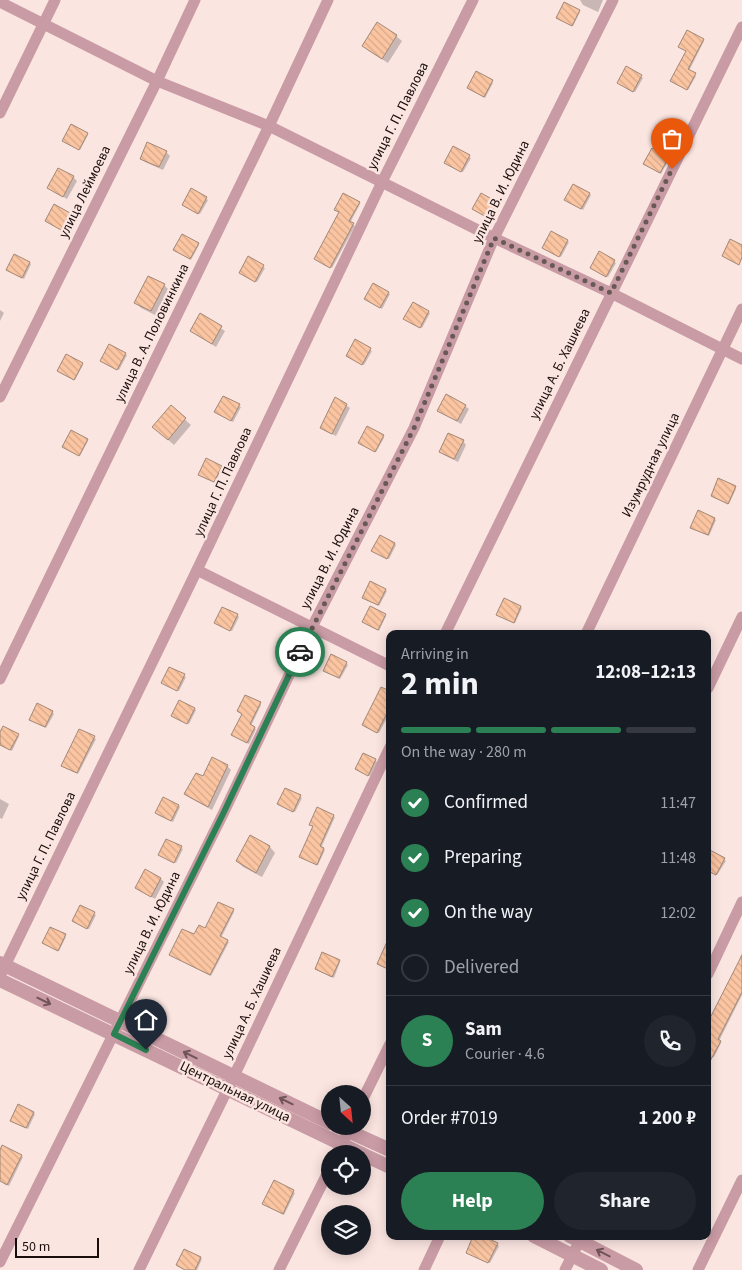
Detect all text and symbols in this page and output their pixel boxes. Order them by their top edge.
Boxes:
street label: улица Г. П. Павлова [362,59,434,173]
pin [651,118,693,169]
icon: bag [658,125,686,153]
street label: улица В. И. Юдина [467,137,535,247]
street label: улица Леймоева [54,142,116,242]
street label: улица В. А. Половинкина [110,260,194,406]
street label: улица А. Б. Хашиева [524,305,596,423]
street label: Изумрудная улица [617,409,685,521]
street label: улица Г. П. Павлова [189,424,257,540]
street label: улица В. И. Юдина [296,503,364,613]
courier [275,627,325,677]
icon: car [286,638,314,666]
text: Arriving in [401,643,469,665]
text: 12:08–12:13 [595,659,696,686]
text: 2 min [401,661,479,707]
text: On the way · 280 m [401,741,526,763]
street label: улица Г. П. Павлова [11,788,81,904]
icon: check [401,789,429,817]
text: Confirmed [444,789,528,816]
text: 11:47 [660,792,696,814]
icon: check [401,844,429,872]
text: Preparing [444,844,522,871]
text: 11:48 [660,847,696,869]
street label: улица В. И. Юдина [118,868,186,978]
icon: check [401,899,429,927]
text: On the way [444,899,533,926]
text: 12:02 [660,902,696,924]
street label: улица А. Б. Хашиева [217,944,287,1062]
text: Delivered [444,954,519,981]
one-way arrow [36,997,51,1006]
pin [125,999,167,1050]
icon: home [132,1006,160,1034]
button: phone [644,1015,696,1067]
text: Sam [465,1016,502,1043]
text: S [422,1027,432,1054]
text: Courier · 4.6 [465,1043,545,1065]
one-way arrow [183,1049,198,1059]
street label: Центральная улица [176,1057,294,1127]
north arrow [321,1085,371,1135]
map controls [321,1085,371,1255]
one-way arrow [279,1096,294,1106]
text: Order #7019 [401,1105,498,1132]
text: 1 200 ₽ [638,1105,696,1132]
button: locate [321,1145,371,1195]
button: Help [401,1172,544,1230]
button: Share [554,1172,696,1230]
button: layers [321,1205,371,1255]
scale bar [15,1235,99,1258]
text: 50 m [22,1237,50,1257]
one-way arrow [596,1248,611,1257]

